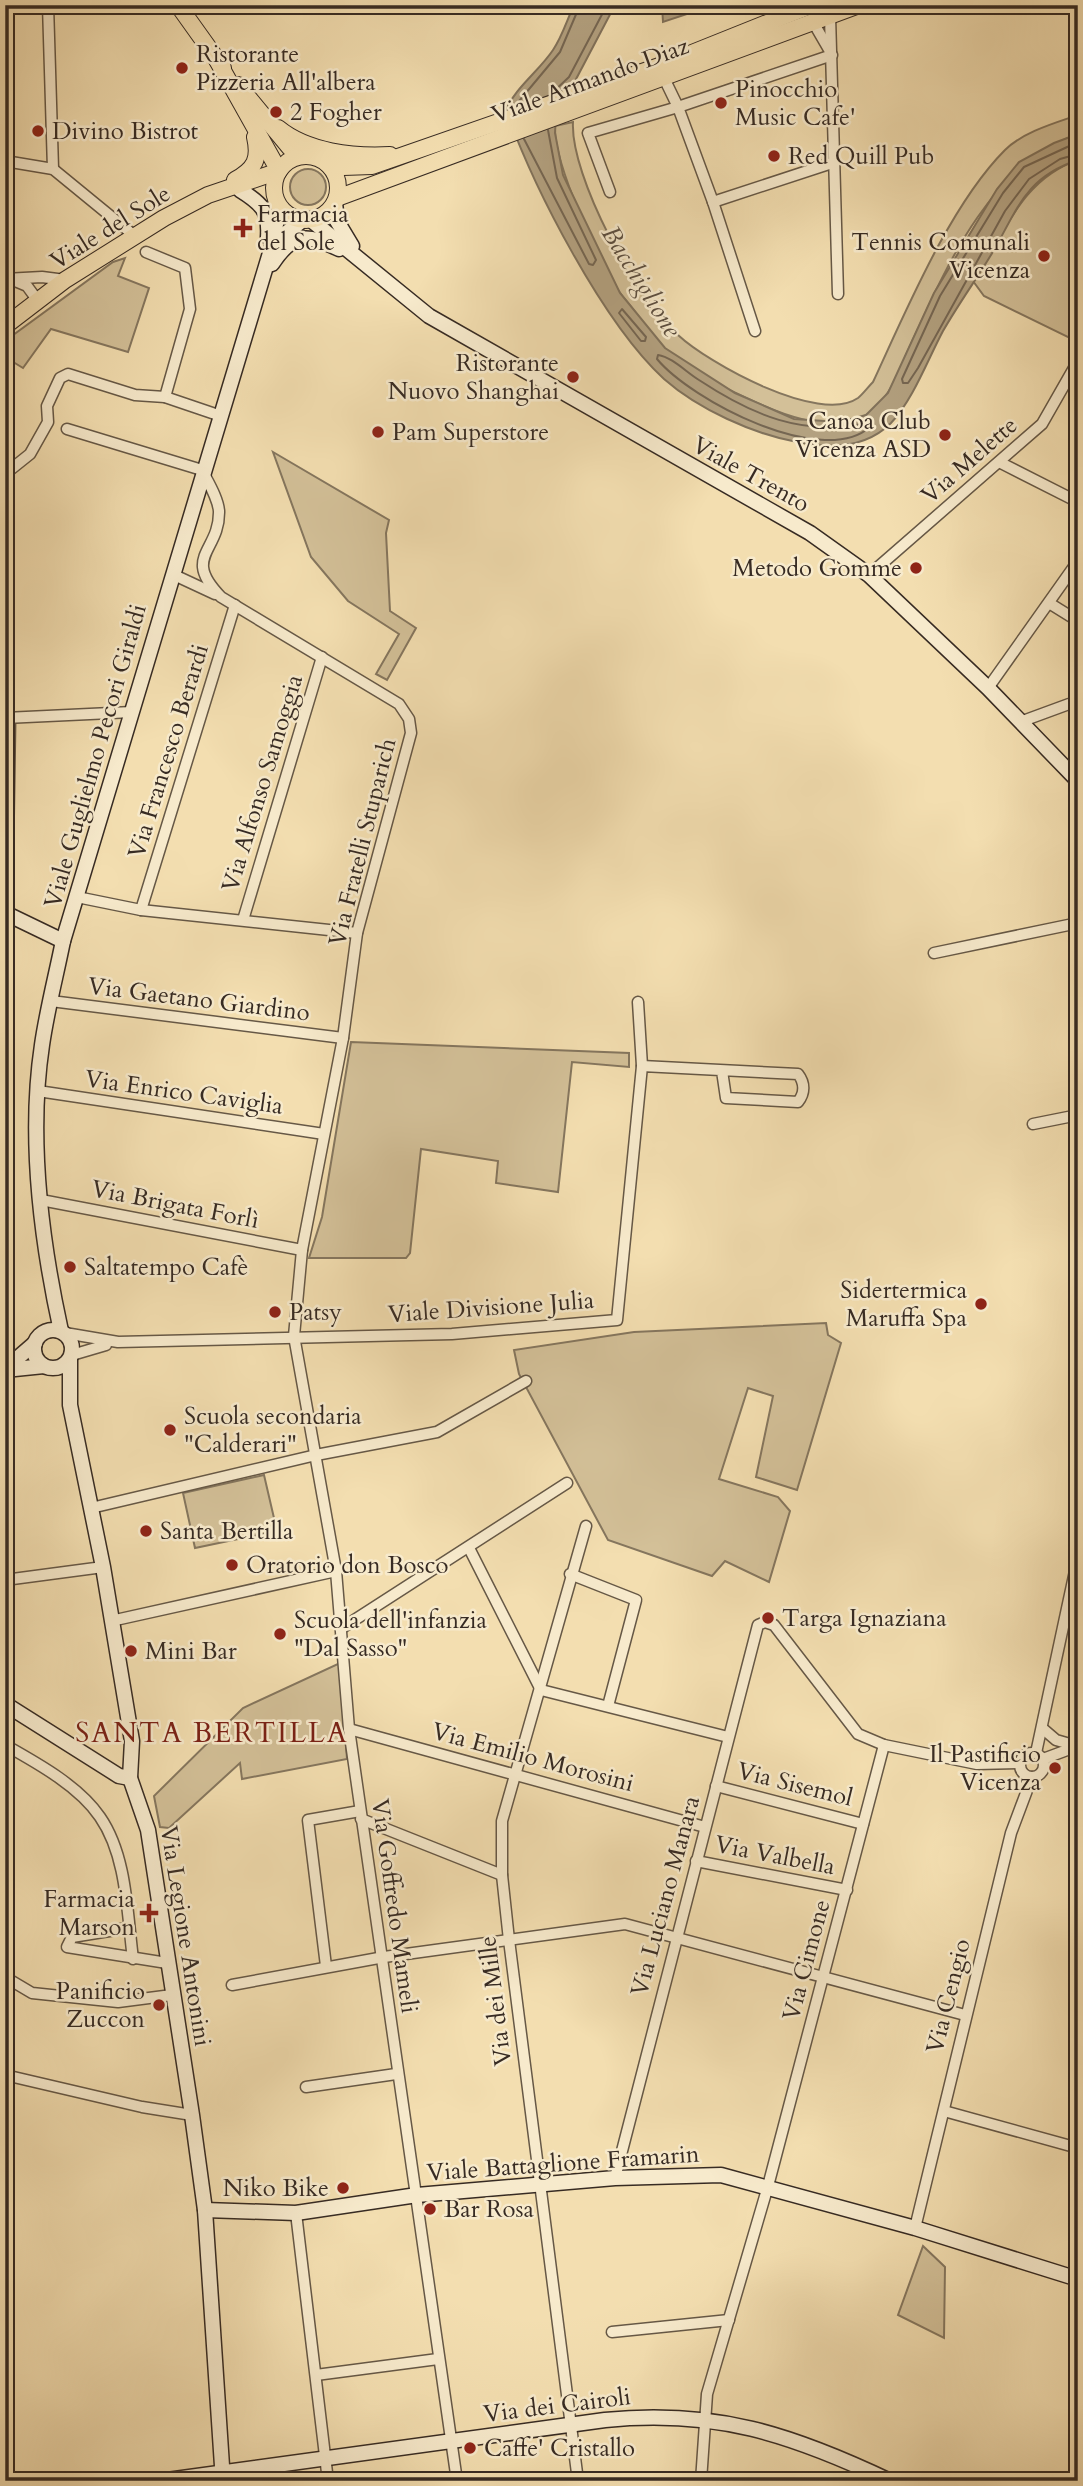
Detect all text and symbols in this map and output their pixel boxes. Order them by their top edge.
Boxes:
street label: Viale Armando Diaz [487,29,694,132]
place label: Ristorante Pizzeria All'albera [196,38,376,99]
marker: Ristorante Pizzeria All'albera [174,60,190,76]
place label: Pinocchio Music Cafe' [735,73,855,134]
marker: Pinocchio Music Cafe' [713,95,729,111]
place label: 2 Fogher [290,96,382,129]
marker: 2 Fogher [268,104,284,120]
place label: Divino Bistrot [52,115,199,148]
marker: Divino Bistrot [30,123,46,139]
place label: Red Quill Pub [788,140,934,173]
marker: Red Quill Pub [766,148,782,164]
street label: Viale del Sole [44,177,177,278]
place label: Farmacia del Sole [257,198,349,259]
water label: Bacchiglione [593,219,690,345]
marker: Farmacia del Sole [235,220,251,236]
place label: Tennis Comunali Vicenza [851,226,1031,287]
marker: Tennis Comunali Vicenza [1036,248,1052,264]
place label: Ristorante Nuovo Shanghai [388,347,559,408]
marker: Ristorante Nuovo Shanghai [565,369,581,385]
place label: Canoa Club Vicenza ASD [795,405,931,466]
street label: Via Melette [914,409,1025,511]
place label: Pam Superstore [392,416,549,449]
marker: Pam Superstore [370,424,386,440]
marker: Canoa Club Vicenza ASD [937,427,953,443]
street label: Viale Trento [686,429,815,520]
place label: Metodo Gomme [732,552,902,585]
marker: Metodo Gomme [908,560,924,576]
street label: Viale Guglielmo Pecori Giraldi [36,600,155,912]
street label: Via Francesco Berardi [120,640,217,862]
street label: Via Alfonso Samoggia [214,670,311,896]
street label: Via Fratelli Stuparich [321,735,404,950]
street label: Via Gaetano Giardino [86,970,312,1029]
street label: Via Enrico Caviglia [83,1062,286,1123]
street label: Via Brigata Forlì [89,1172,261,1237]
place label: Saltatempo Cafè [84,1251,248,1284]
marker: Saltatempo Cafè [62,1259,78,1275]
place label: Sidertermica Maruffa Spa [840,1274,968,1335]
street label: Viale Divisione Julia [387,1284,596,1331]
place label: Patsy [289,1296,342,1329]
marker: Sidertermica Maruffa Spa [973,1296,989,1312]
marker: Patsy [267,1304,283,1320]
place label: Scuola secondaria "Calderari" [184,1400,362,1461]
marker: Scuola secondaria "Calderari" [162,1422,178,1438]
place label: Santa Bertilla [160,1515,294,1548]
marker: Santa Bertilla [138,1523,154,1539]
place label: Oratorio don Bosco [246,1549,448,1582]
marker: Oratorio don Bosco [224,1557,240,1573]
place label: Targa Ignaziana [782,1602,947,1635]
place label: Scuola dell'infanzia "Dal Sasso" [294,1604,488,1665]
marker: Targa Ignaziana [760,1610,776,1626]
marker: Scuola dell'infanzia "Dal Sasso" [272,1626,288,1642]
place label: Mini Bar [145,1635,237,1668]
marker: Mini Bar [123,1643,139,1659]
district label: SANTA BERTILLA [75,1714,349,1752]
street label: Via Emilio Morosini [428,1715,638,1800]
place label: Il Pastificio Vicenza [929,1738,1042,1799]
street label: Via Sisemol [734,1754,856,1815]
marker: Il Pastificio Vicenza [1047,1760,1063,1776]
street label: Via Luciano Manara [623,1792,708,2000]
street label: Via Goffredo Mameli [363,1797,426,2016]
street label: Via Legione Antonini [152,1823,219,2049]
street label: Via Valbella [712,1828,838,1883]
place label: Farmacia Marson [43,1883,136,1944]
street label: Via Cimone [774,1896,838,2024]
marker: Farmacia Marson [141,1905,157,1921]
street label: Via dei Mille [471,1934,520,2068]
street label: Via Cengio [918,1935,979,2057]
place label: Panificio Zuccon [56,1975,145,2036]
marker: Panificio Zuccon [151,1997,167,2013]
street label: Viale Battaglione Framarin [426,2137,701,2189]
place label: Niko Bike [223,2172,329,2205]
marker: Niko Bike [335,2180,351,2196]
place label: Bar Rosa [444,2193,535,2226]
marker: Bar Rosa [422,2201,438,2217]
street label: Via dei Cairoli [482,2380,633,2431]
place label: Caffe' Cristallo [484,2432,635,2465]
marker: Caffe' Cristallo [462,2440,478,2456]

